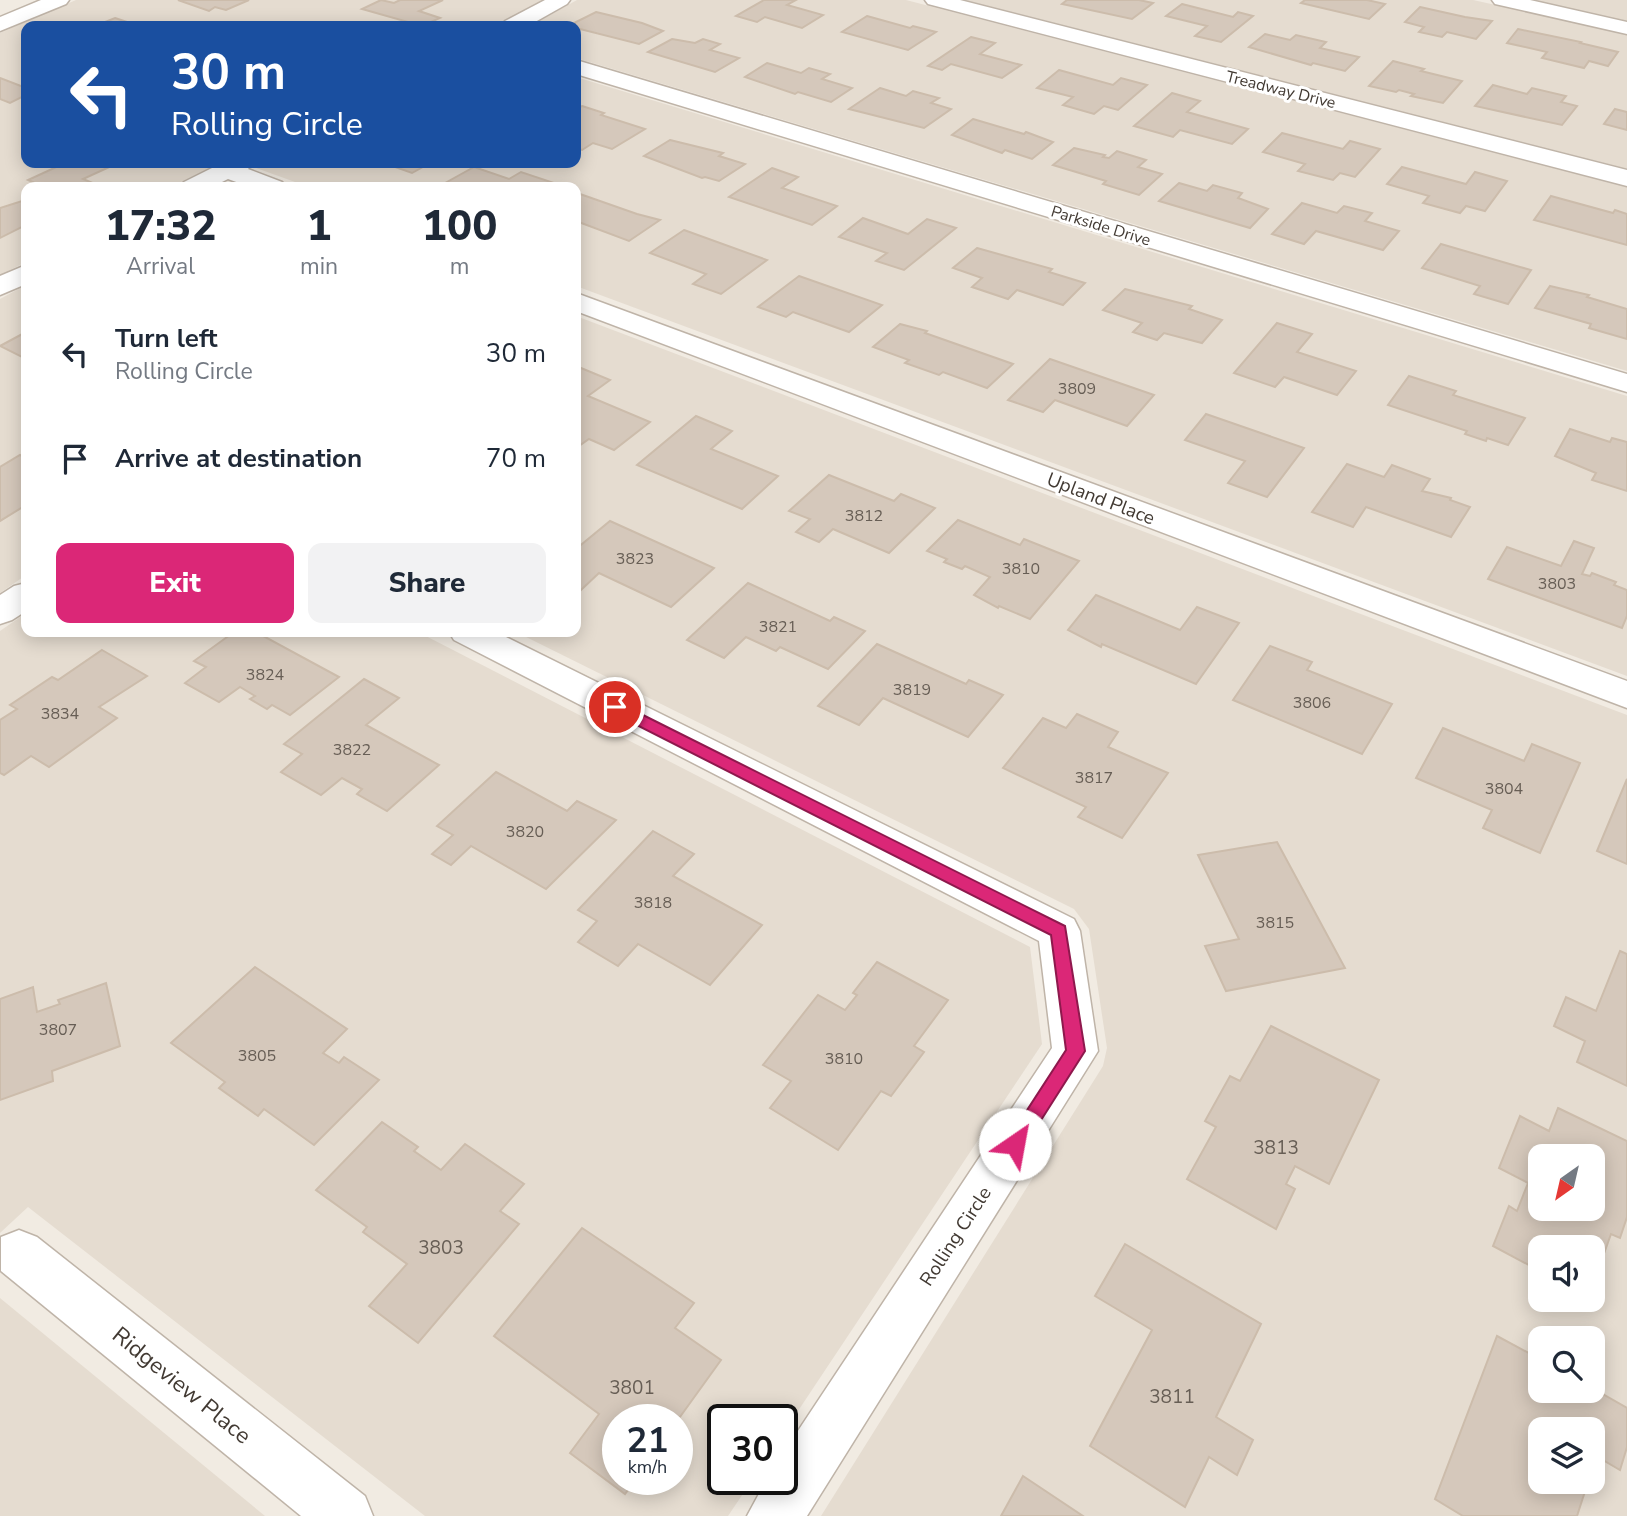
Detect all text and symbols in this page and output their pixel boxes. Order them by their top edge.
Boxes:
text: 30 m [171,39,286,106]
icon: left [56,49,147,140]
street label: Treadway Drive [1224,66,1338,114]
text: Rolling Circle [171,103,363,146]
text: 17:32 [105,198,216,255]
text: 1 [306,198,332,255]
text: 100 [422,198,497,255]
street label: Parkside Drive [1048,200,1153,252]
text: Arrival [126,251,195,282]
text: min [300,251,338,282]
text: m [450,251,469,282]
text: Turn left [115,321,218,356]
icon: left [56,335,94,373]
text: 30 m [486,336,546,371]
text: Rolling Circle [115,356,253,387]
house number: 3809 [1058,378,1096,400]
icon: arrive [56,440,94,478]
text: Arrive at destination [115,441,362,476]
text: 70 m [486,441,546,476]
street label: Upland Place [1043,466,1158,531]
house number: 3812 [845,505,883,527]
button: Exit [56,543,294,623]
button: Share [308,543,546,623]
house number: 3823 [616,548,654,570]
house number: 3810 [1002,558,1040,580]
house number: 3803 [1538,573,1576,595]
house number: 3821 [759,616,797,638]
house number: 3824 [246,664,285,686]
pin [585,677,645,737]
house number: 3819 [893,679,931,701]
icon: arrive [596,688,634,726]
house number: 3806 [1293,692,1331,714]
house number: 3834 [41,703,80,725]
house number: 3822 [333,739,371,761]
house number: 3817 [1075,767,1113,789]
house number: 3804 [1485,778,1524,800]
house number: 3820 [506,821,544,843]
house number: 3818 [634,892,672,914]
house number: 3815 [1256,912,1294,934]
house number: 3807 [39,1019,77,1041]
house number: 3805 [238,1045,276,1067]
house number: 3810 [825,1048,863,1070]
position arrow [978,1107,1052,1181]
house number: 3813 [1253,1135,1299,1161]
north arrow [1528,1144,1605,1222]
map controls [1528,1144,1605,1494]
street label: Rolling Circle [914,1182,998,1291]
house number: 3803 [418,1235,464,1261]
button: sound [1528,1235,1605,1312]
street label: Ridgeview Place [106,1320,258,1451]
button: search [1528,1326,1605,1403]
house number: 3801 [609,1375,655,1401]
house number: 3811 [1149,1384,1195,1410]
speed limit sign: 30 [707,1404,798,1495]
text: 21 [626,1417,669,1464]
button: layers [1528,1417,1605,1494]
text: km/h [628,1455,667,1479]

